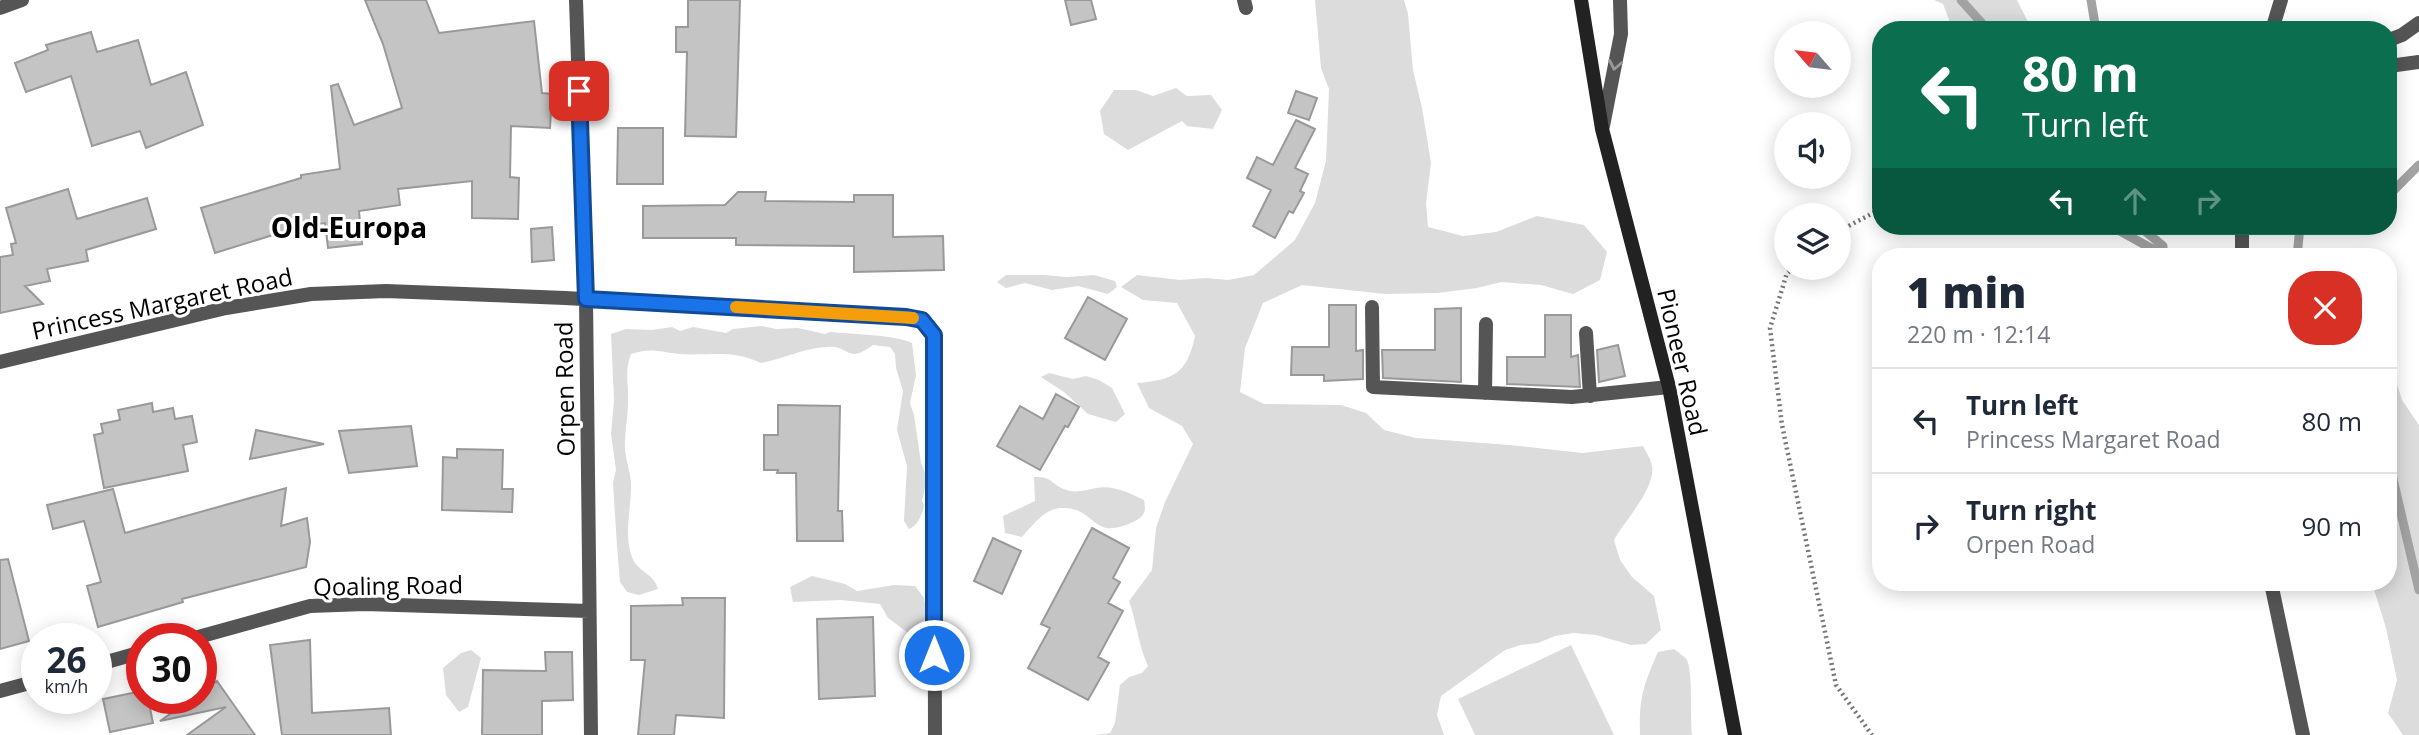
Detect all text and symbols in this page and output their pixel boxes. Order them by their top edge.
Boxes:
north arrow [1774,21,1852,98]
map controls [1774,21,1851,280]
text: 80 m [2022,40,2139,106]
icon: left [1907,49,1998,140]
one-way arrow [1608,59,1623,71]
pin [549,61,609,121]
icon: arrive [560,72,598,110]
text: Turn left [2022,103,2148,146]
button: sound [1774,112,1851,189]
icon: left [2043,182,2081,220]
icon: ahead [2116,182,2154,220]
icon: right [2189,182,2227,220]
button: layers [1774,203,1851,280]
district label: Old-Europa [271,208,427,246]
street label: Princess Margaret Road [29,259,295,347]
text: 1 min [1907,263,2026,320]
button: close [2288,271,2362,345]
street label: Pioneer Road [1650,285,1716,439]
text: 220 m · 12:14 [1907,318,2050,350]
street label: Orpen Road [546,321,582,457]
text: Turn left [1966,387,2078,423]
icon: left [1907,402,1945,440]
text: 80 m [2301,403,2362,439]
text: Princess Margaret Road [1966,423,2220,455]
text: Turn right [1966,492,2097,528]
icon: right [1907,507,1945,545]
text: 90 m [2301,508,2362,544]
text: Orpen Road [1966,528,2095,560]
street label: Qoaling Road [313,567,463,603]
position arrow [897,618,971,692]
speed limit sign: 30 [126,623,217,714]
text: 26 [46,636,87,683]
text: km/h [45,674,88,698]

